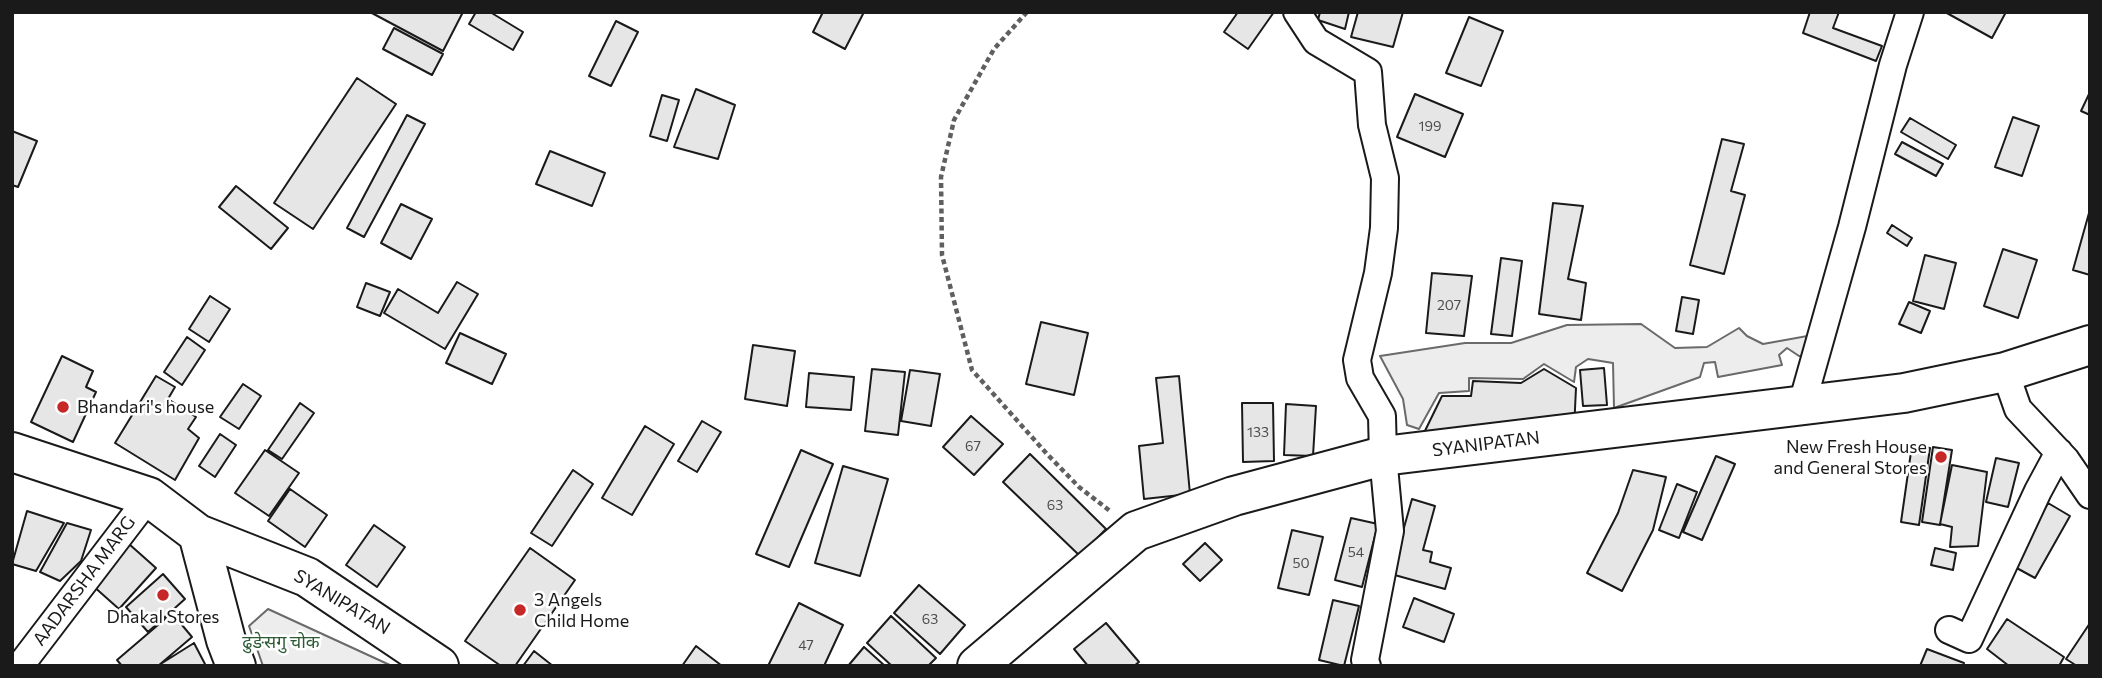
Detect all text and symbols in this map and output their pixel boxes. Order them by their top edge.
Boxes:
house number: 199 [1419,118,1441,134]
house number: 207 [1437,297,1461,313]
place label: Bhandari's house [77,396,214,418]
marker: Bhandari's house [55,399,71,415]
house number: 133 [1247,424,1269,440]
street label: SYANIPATAN [1431,427,1541,461]
place label: New Fresh House and General Stores [1774,436,1927,478]
house number: 67 [965,438,981,454]
marker: New Fresh House and General Stores [1933,449,1949,465]
house number: 63 [1047,497,1063,513]
street label: AADARSHA MARG [28,512,140,650]
house number: 54 [1348,544,1364,560]
house number: 50 [1292,555,1310,571]
street label: SYANIPATAN [290,565,394,639]
marker: Dhakal Stores [155,587,171,603]
place label: 3 Angels Child Home [534,589,629,632]
marker: 3 Angels Child Home [512,602,528,618]
place label: Dhakal Stores [106,606,220,628]
house number: 63 [922,611,938,627]
park label: ढुङेसगु चोक [242,631,320,653]
house number: 47 [798,637,814,653]

